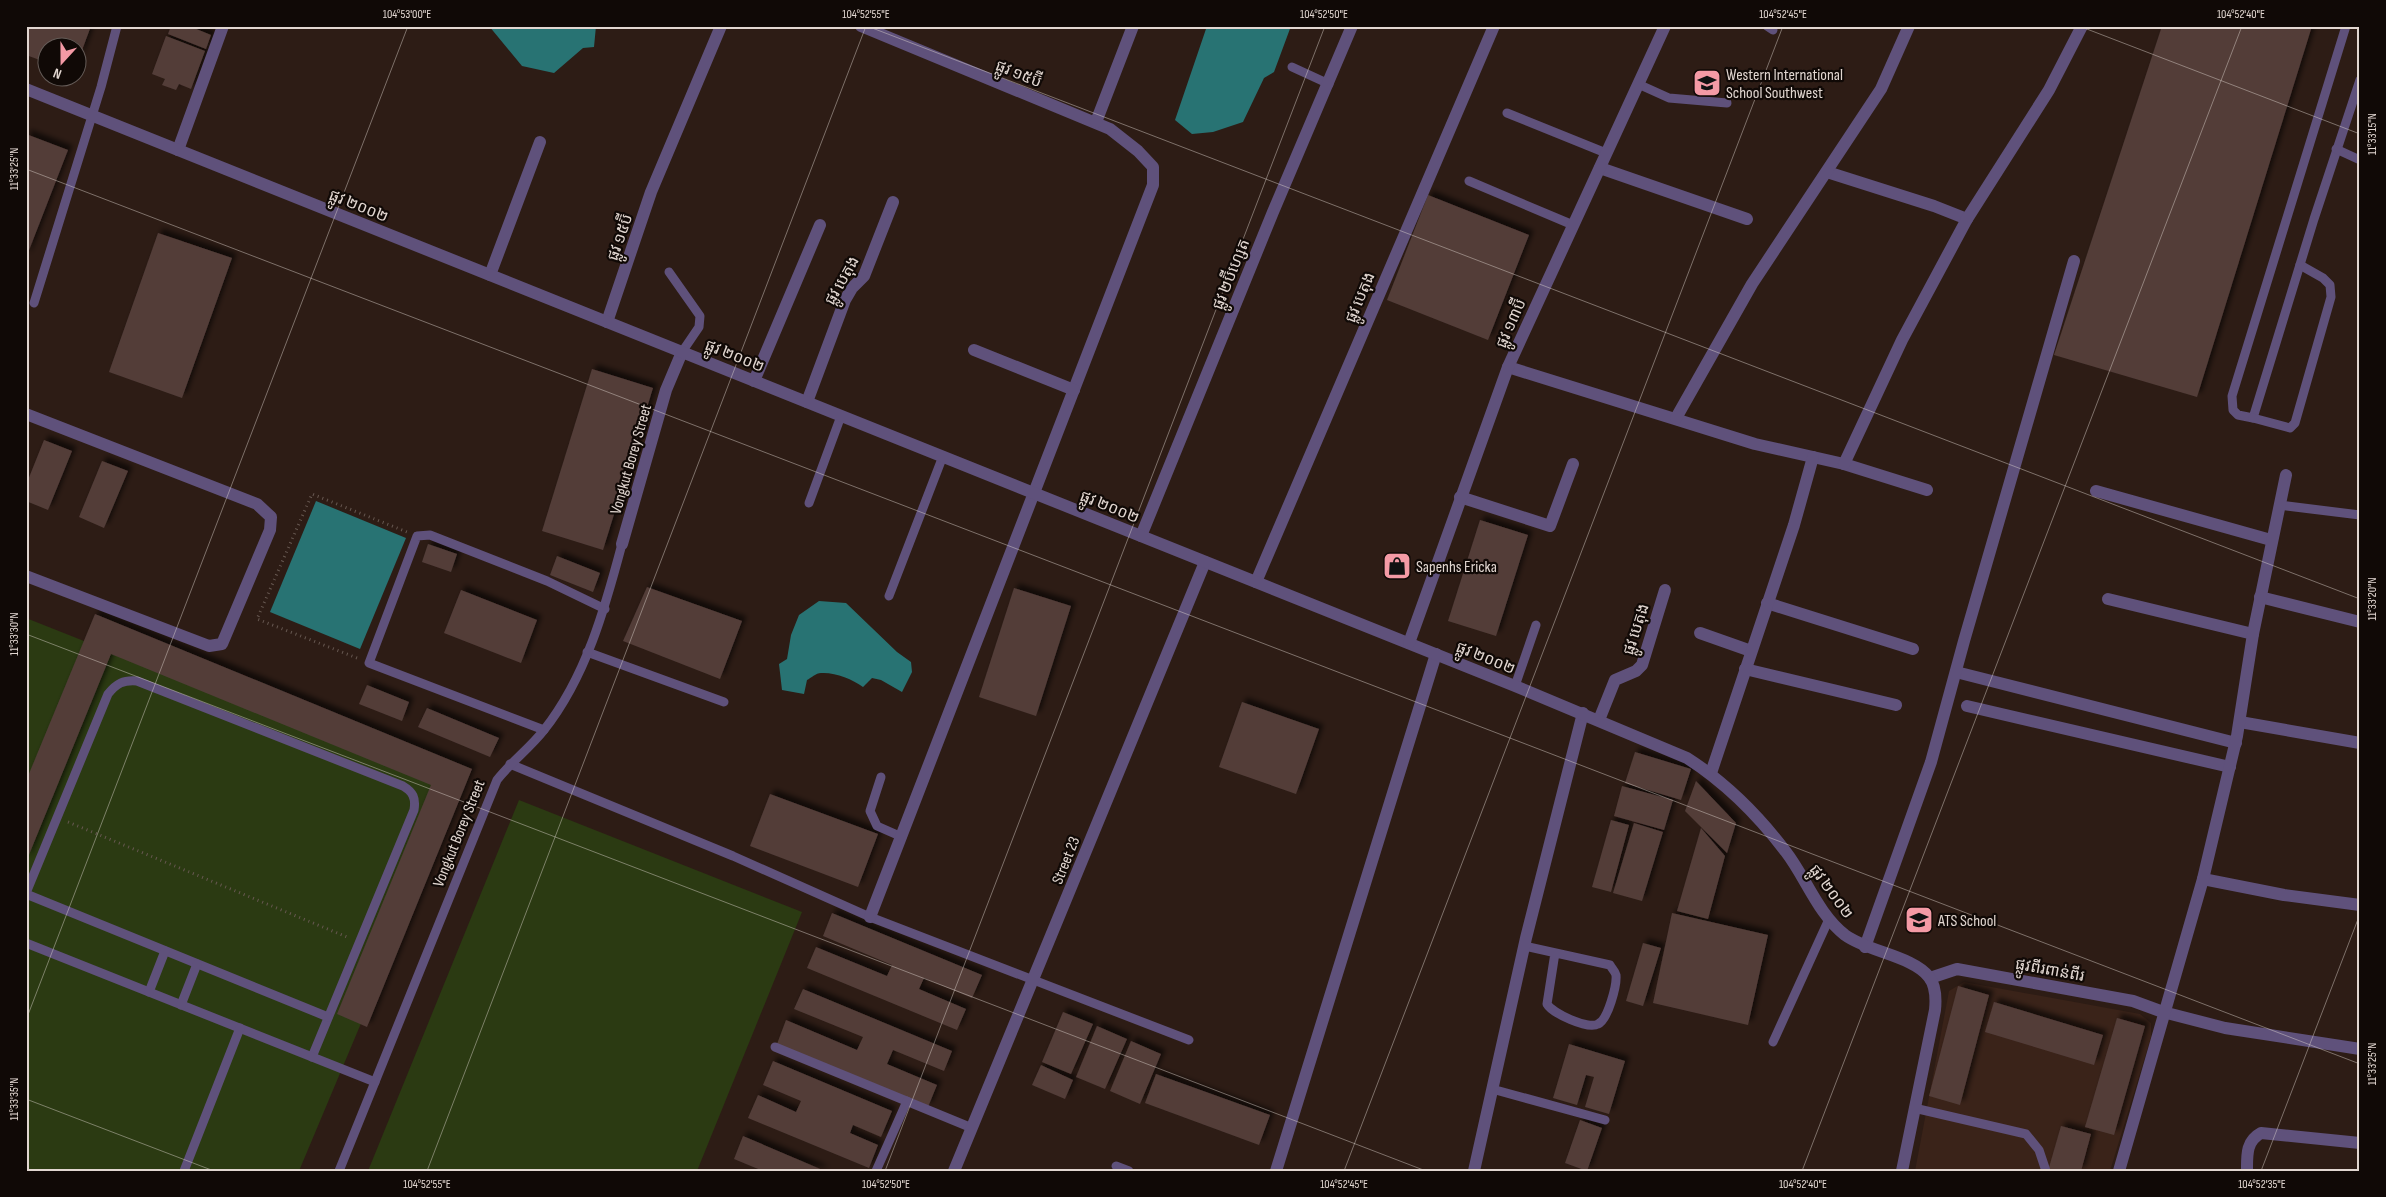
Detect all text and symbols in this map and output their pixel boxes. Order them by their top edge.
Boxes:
text: 104°53'00"E [383,7,431,22]
text: 104°52'55"E [842,7,890,22]
text: 104°52'50"E [1300,7,1348,22]
text: 104°52'45"E [1759,7,1807,22]
text: 104°52'40"E [2217,7,2265,22]
north arrow [38,38,88,88]
street label: ផ្លូវ ១៥ប៊ី [991,53,1046,96]
text: N [51,64,64,83]
place label: Western International School Southwest [1726,66,1843,103]
school or university icon: Western International School Southwest [1692,68,1722,98]
text: 11°33'15"N [2365,113,2380,155]
text: 11°33'25"N [7,148,22,190]
street label: ផ្លូវ ២០០២ [325,186,391,230]
street label: ផ្លូវ ១៥ប៊ី [600,210,641,265]
street label: ផ្លូវ ២ប៊ីហ្សេត [1205,235,1258,314]
street label: ផ្លូវ បេតុង [821,253,867,310]
street label: ផ្លូវ បេតុង [1341,269,1383,327]
street label: ផ្លូវ ១៣ប៊ី [1489,294,1534,353]
street label: ផ្លូវ ២០០២ [701,336,767,380]
street label: Vongkut Borey Street [607,402,656,517]
street label: ផ្លូវ ២០០២ [1076,487,1142,531]
shop icon: Sapenhs Ericka [1382,551,1412,581]
place label: Sapenhs Ericka [1416,558,1497,577]
text: 11°33'20"N [2365,577,2380,621]
street label: ផ្លូវ បេតុង [1619,601,1657,659]
text: 11°33'30"N [7,612,22,656]
street label: ផ្លូវ ២០០២ [1452,638,1518,682]
street label: Vongkut Borey Street [429,777,490,890]
street label: Street 23 [1048,834,1084,887]
street label: ផ្លូវ ២០០២ [1802,861,1857,925]
school or university icon: ATS School [1904,905,1934,935]
place label: ATS School [1937,912,1996,931]
street label: ផ្លូវពីរពាន់ពីរ [2013,954,2086,990]
text: 11°33'25"N [2365,1043,2380,1085]
text: 11°33'35"N [7,1078,22,1120]
text: 104°52'55"E [403,1177,451,1192]
text: 104°52'50"E [862,1177,910,1192]
text: 104°52'45"E [1320,1177,1368,1192]
text: 104°52'40"E [1779,1177,1827,1192]
text: 104°52'35"E [2238,1177,2286,1192]

